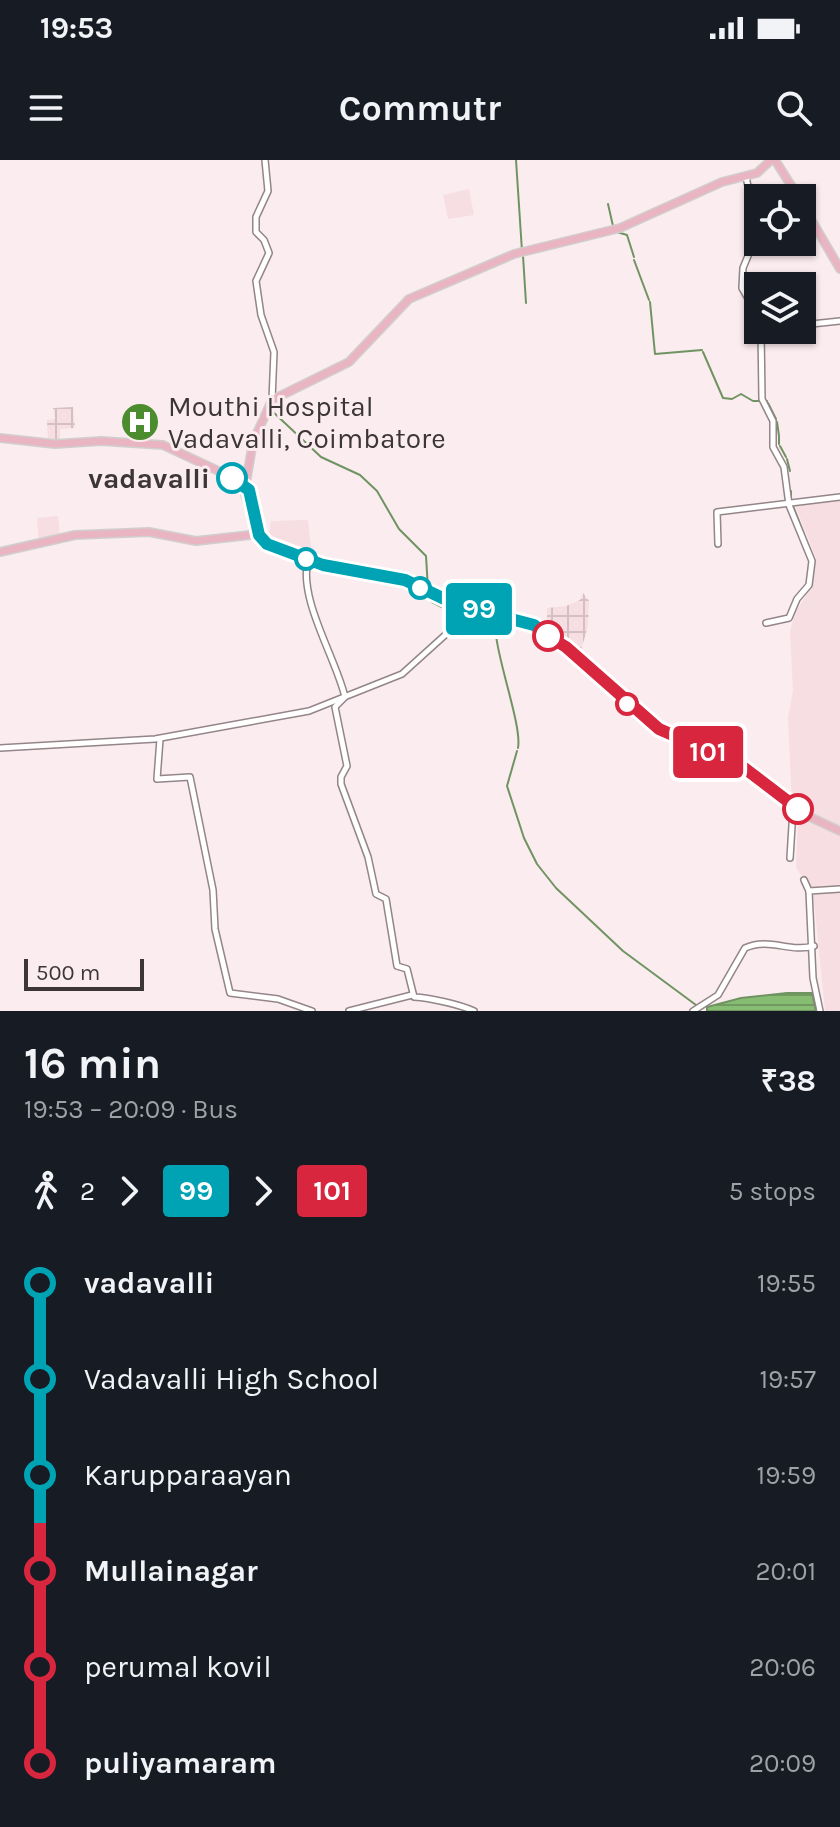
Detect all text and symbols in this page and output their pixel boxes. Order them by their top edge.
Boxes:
text: 19:53 [40,10,113,46]
icon: menu [24,86,68,130]
icon: search [772,86,816,130]
text: Commutr [339,87,501,129]
map controls [744,184,816,344]
button: locate [744,184,816,256]
button: layers [744,272,816,344]
place label: Mouthi Hospital Vadavalli, Coimbatore [168,390,446,455]
hospital icon: Mouthi Hospital Vadavalli, Coimbatore [119,401,161,443]
place label: vadavalli [88,462,210,495]
marker: vadavalli [217,463,247,493]
unlabelled marker [295,548,317,570]
unlabelled marker [409,577,431,599]
line badge: 99 [443,583,515,635]
text: 99 [462,592,496,625]
unlabelled marker [533,621,563,651]
unlabelled marker [616,693,638,715]
line badge: 101 [662,726,754,778]
text: 101 [689,735,727,768]
unlabelled marker [783,794,813,824]
scale bar [24,955,144,991]
text: 500 m [36,960,100,986]
text: 16 min [24,1038,161,1089]
text: ₹38 [761,1063,816,1099]
text: 19:53 – 20:09 · Bus [24,1094,238,1125]
icon: walk [24,1169,68,1213]
icon: forward [107,1169,151,1213]
icon: forward [241,1169,285,1213]
text: 99 [179,1174,213,1207]
text: 101 [313,1174,351,1207]
text: 2 [80,1176,95,1207]
text: 5 stops [729,1176,816,1207]
text: vadavalli [84,1265,214,1301]
text: 19:55 [757,1268,816,1299]
text: Vadavalli High School [84,1361,379,1397]
text: 19:57 [759,1364,816,1395]
text: Karupparaayan [84,1457,292,1493]
text: 19:59 [757,1460,816,1491]
text: Mullainagar [84,1553,258,1589]
text: 20:01 [755,1556,816,1587]
text: perumal kovil [84,1649,272,1685]
text: 20:06 [749,1652,816,1683]
text: puliyamaram [84,1745,277,1781]
text: 20:09 [749,1748,816,1779]

